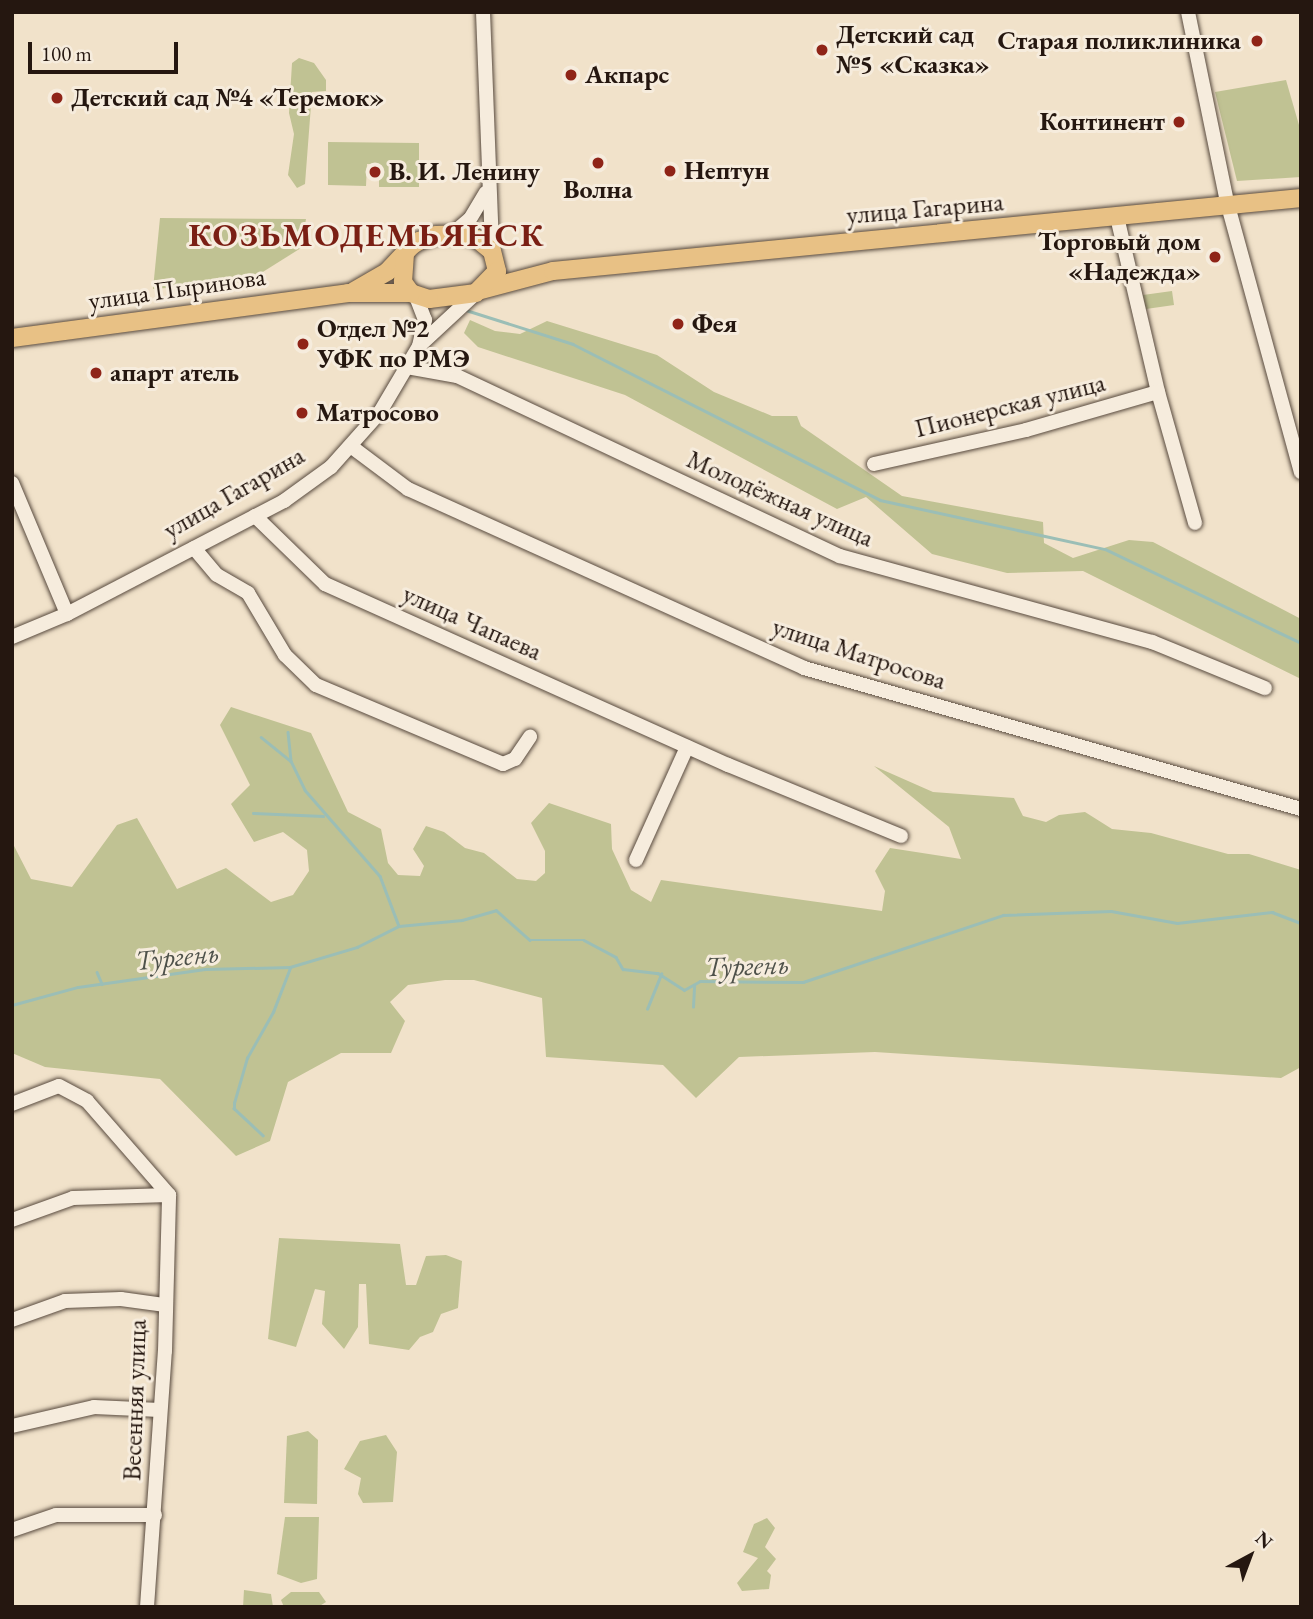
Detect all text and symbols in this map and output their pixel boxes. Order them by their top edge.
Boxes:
place label: Детский сад №5 «Сказка» [836,19,990,80]
place label: Старая поликлиника [997,25,1241,57]
scale bar [32,28,182,72]
marker: Старая поликлиника [1247,31,1267,51]
text: 100 m [41,40,92,67]
marker: Детский сад №5 «Сказка» [814,42,830,58]
place label: Акпарс [585,59,669,91]
marker: Акпарс [563,67,579,83]
place label: Детский сад №4 «Теремок» [71,82,385,114]
marker: Детский сад №4 «Теремок» [49,90,65,106]
place label: Континент [1040,106,1165,138]
marker: Континент [1171,114,1187,130]
marker: Волна [590,155,606,171]
place label: Нептун [684,155,770,187]
place label: В. И. Ленину [389,156,540,188]
marker: Нептун [662,163,678,179]
marker: В. И. Ленину [367,164,383,180]
place label: Волна [563,174,633,206]
street label: улица Гагарина [845,187,1005,231]
district label: КОЗЬМОДЕМЬЯНСК [190,215,544,255]
place label: Торговый дом «Надежда» [1038,226,1201,288]
marker: Торговый дом «Надежда» [1207,249,1223,265]
street label: улица Пыринова [87,261,267,317]
place label: Фея [692,308,737,340]
place label: Отдел №2 УФК по РМЭ [317,313,470,374]
marker: Фея [670,316,686,332]
marker: Отдел №2 УФК по РМЭ [295,336,311,352]
place label: апарт атель [110,357,239,389]
marker: апарт атель [88,365,104,381]
street label: Пионерская улица [911,367,1109,445]
place label: Матросово [316,397,439,429]
marker: Матросово [294,405,310,421]
street label: улица Гагарина [158,440,310,546]
street label: Молодёжная улица [682,444,878,554]
street label: улица Чапаева [398,578,546,668]
street label: улица Матросова [768,611,950,697]
water label: Тургень [134,935,220,977]
water label: Тургень [704,947,790,983]
street label: Весенняя улица [117,1319,153,1481]
north arrow [1215,1521,1285,1591]
text: N [1250,1525,1278,1554]

